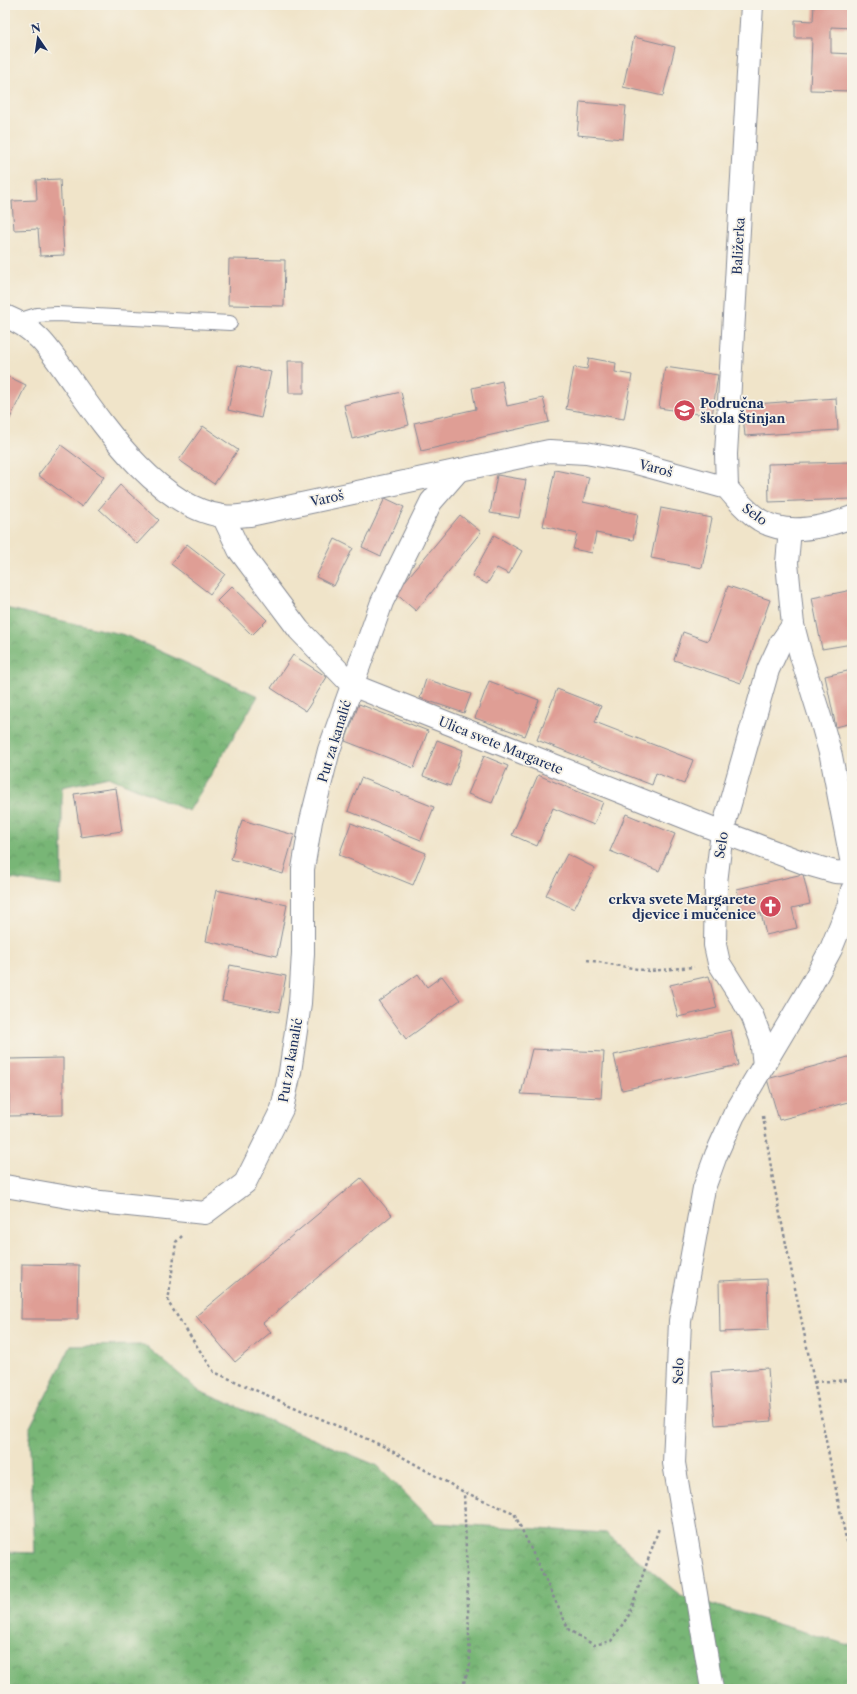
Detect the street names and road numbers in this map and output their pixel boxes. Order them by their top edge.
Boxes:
street label: Baližerka [729,217,747,275]
street label: Varoš [637,456,675,480]
street label: Varoš [308,487,346,510]
street label: Selo [739,500,771,528]
street label: Put za kanalić [314,698,354,784]
street label: Ulica svete Margarete [436,713,566,777]
street label: Selo [711,830,731,860]
street label: Put za kanalić [275,1017,305,1103]
street label: Selo [670,1357,686,1385]

